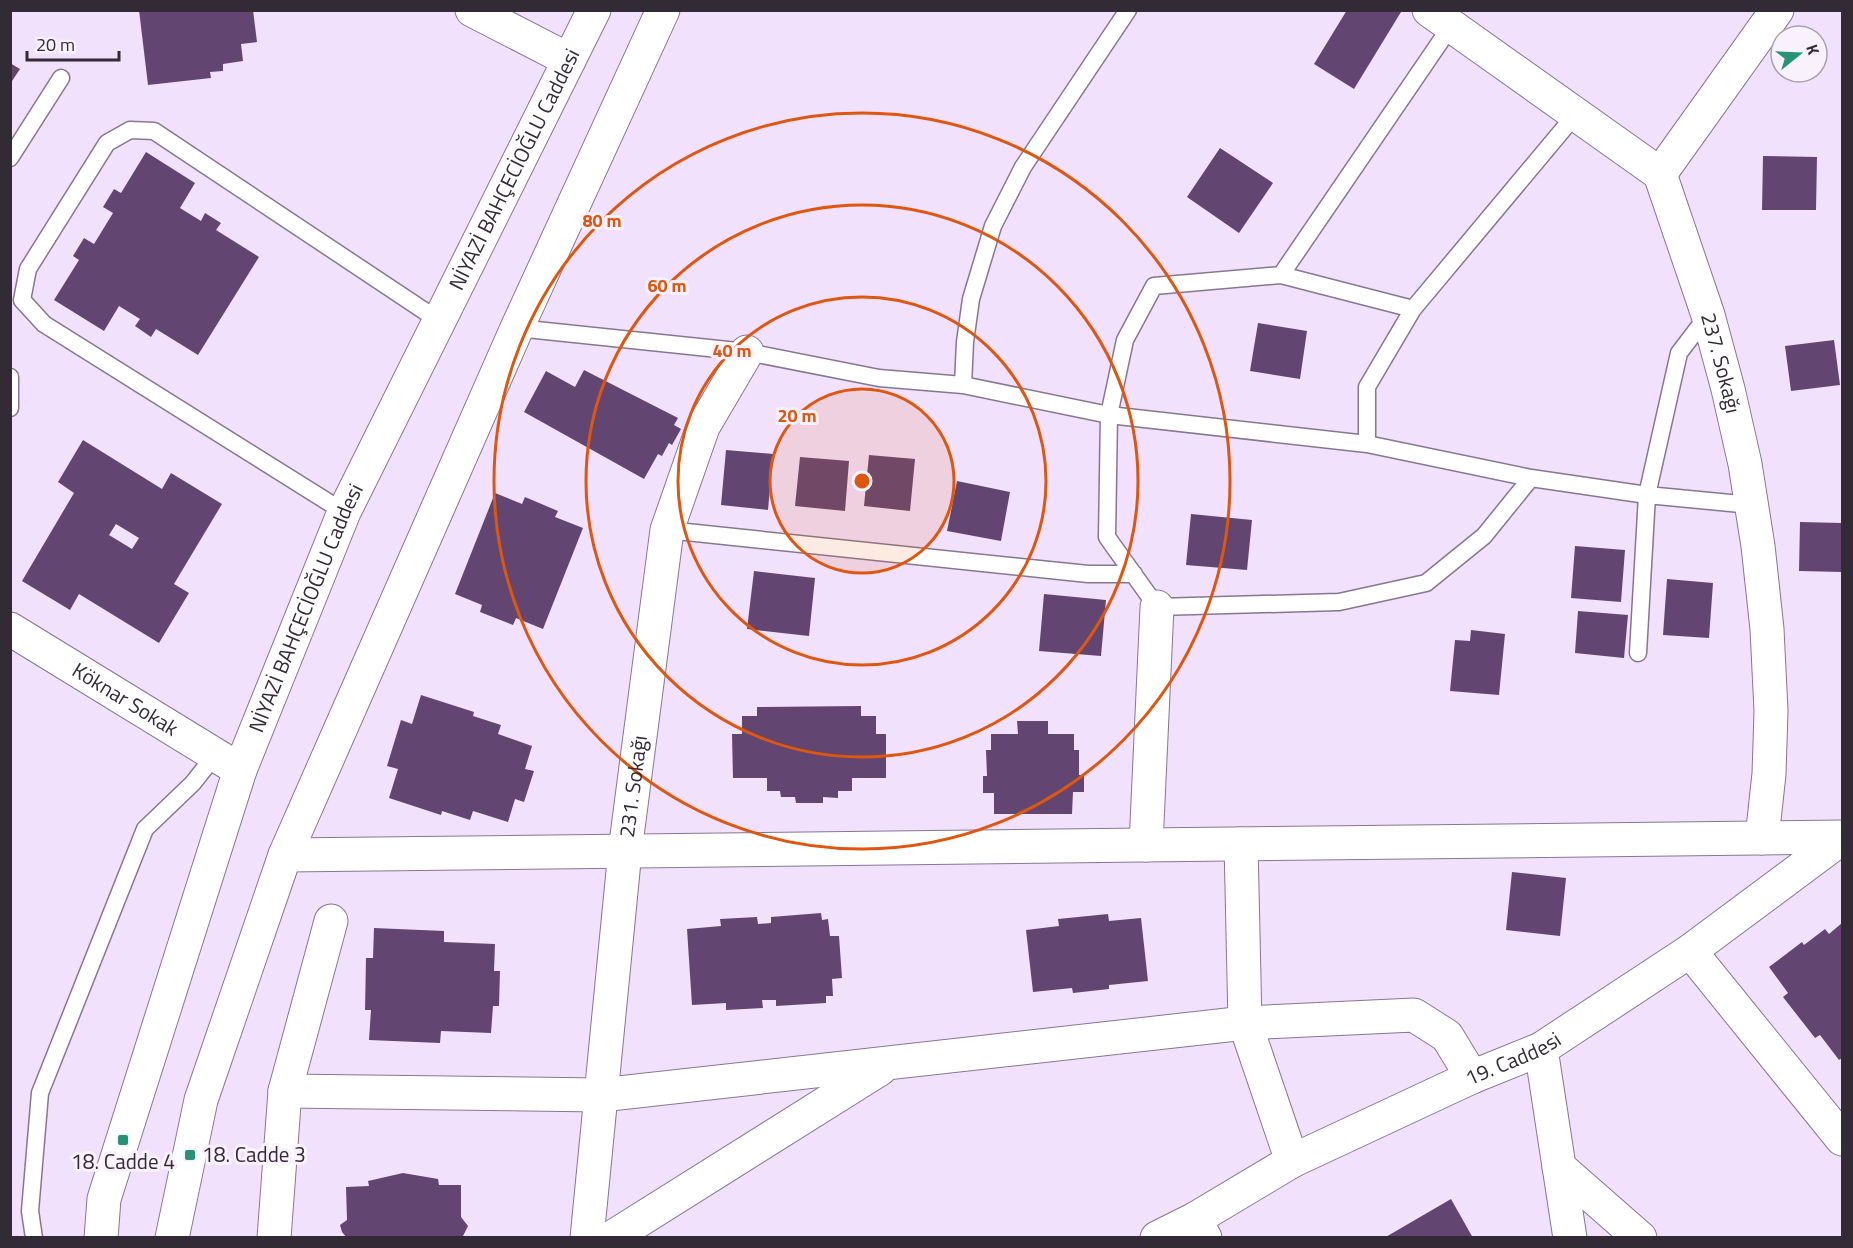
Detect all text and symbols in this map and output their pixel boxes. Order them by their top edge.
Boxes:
scale bar [27,24,118,62]
north arrow [1769,24,1829,84]
text: 20 m [36,31,75,58]
text: K [1800,41,1826,58]
street label: NİYAZİ BAHÇECİOĞLU Caddesi [440,43,587,295]
text: 80 m [582,207,622,234]
text: 60 m [647,272,687,299]
street label: 237. Sokağı [1693,309,1750,416]
text: 40 m [712,337,752,364]
text: 20 m [777,402,817,429]
centre of rings [852,471,872,491]
street label: NİYAZİ BAHÇECİOĞLU Caddesi [240,478,371,737]
street label: Köknar Sokak [66,654,185,744]
street label: 231. Sokağı [610,733,655,839]
street label: 19. Caddesi [1459,1023,1567,1093]
marker: 18. Cadde 4 [116,1133,130,1147]
place label: 18. Cadde 3 [202,1138,306,1170]
place label: 18. Cadde 4 [71,1145,175,1177]
marker: 18. Cadde 3 [183,1148,197,1162]

